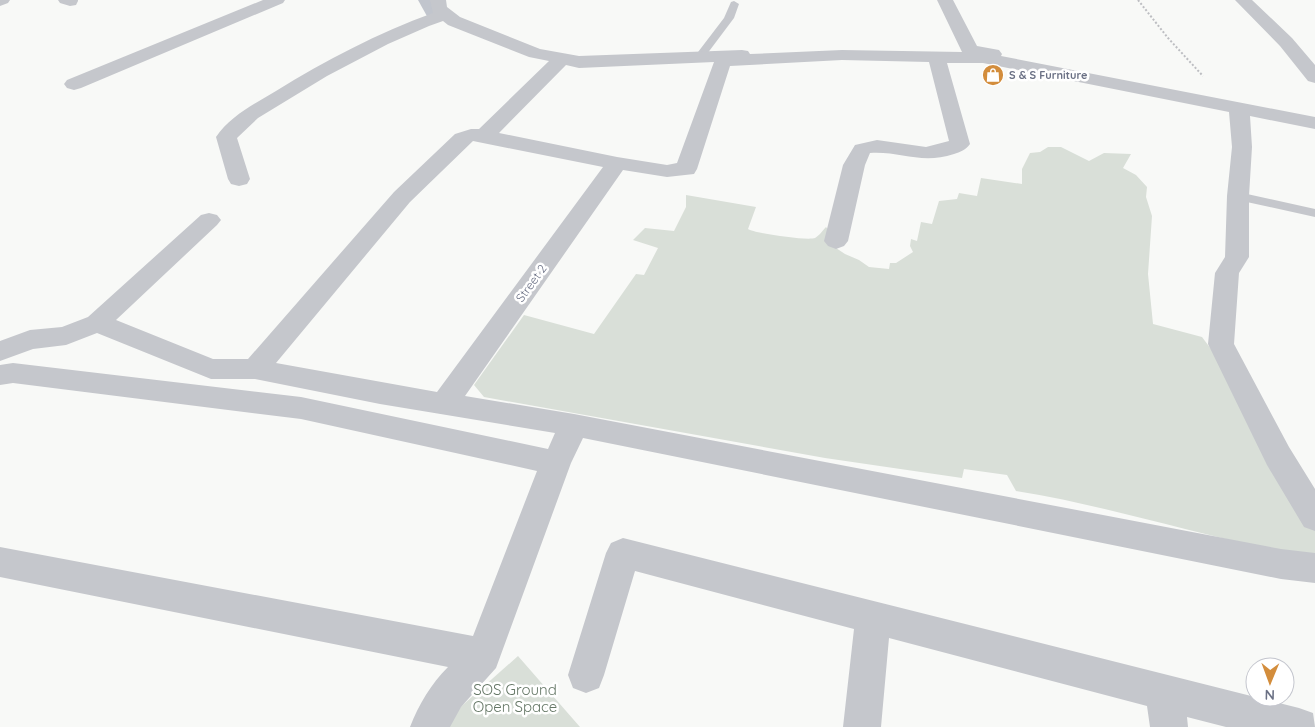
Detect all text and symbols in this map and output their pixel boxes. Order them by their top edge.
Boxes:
shop icon: S & S Furniture [981,63,1005,87]
place label: S & S Furniture [1009,68,1088,82]
street label: Street 2 [512,261,550,305]
north arrow [1245,657,1295,707]
park label: SOS Ground Open Space [473,680,557,716]
text: N [1264,686,1275,704]

